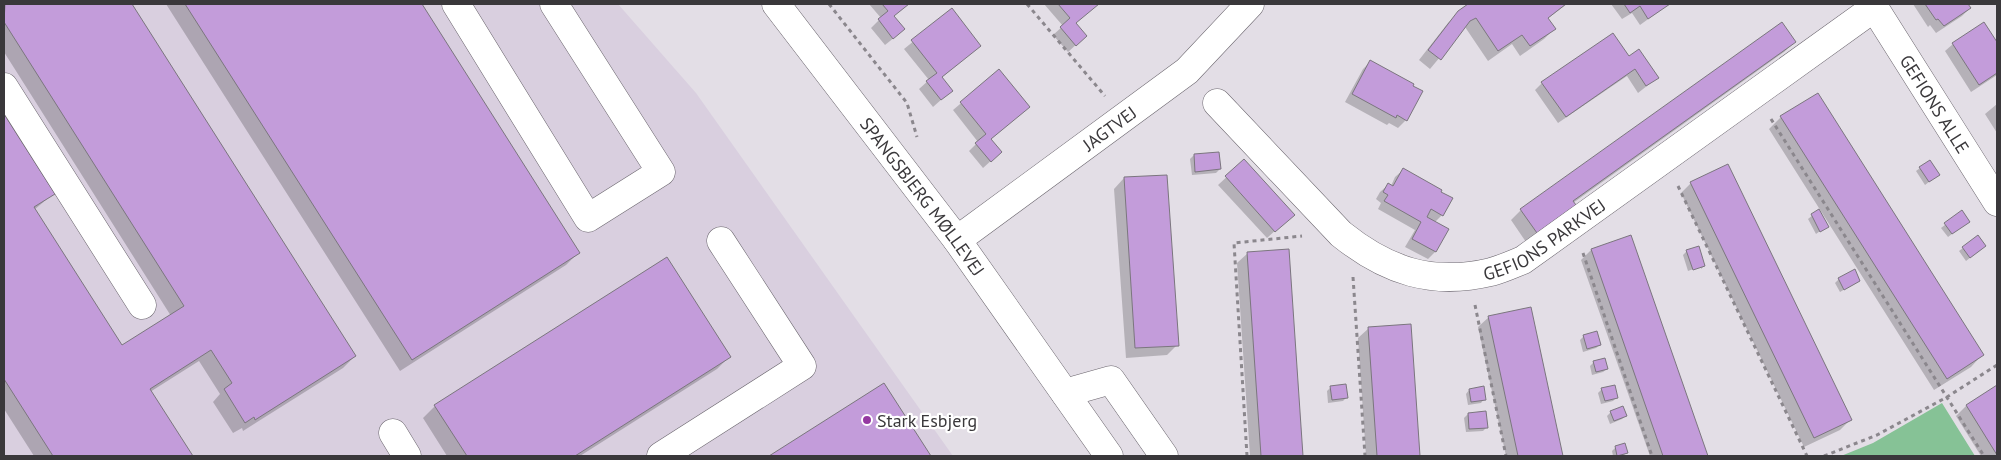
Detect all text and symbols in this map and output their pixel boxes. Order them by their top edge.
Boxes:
street label: GEFIONS ALLE [1895,50,1975,157]
street label: JAGTVEJ [1077,101,1141,156]
street label: SPANGSBJERG MØLLEVEJ [855,112,990,280]
street label: GEFIONS PARKVEJ [1481,193,1610,285]
place label: Stark Esbjerg [877,409,977,432]
marker: Stark Esbjerg [861,414,873,426]

